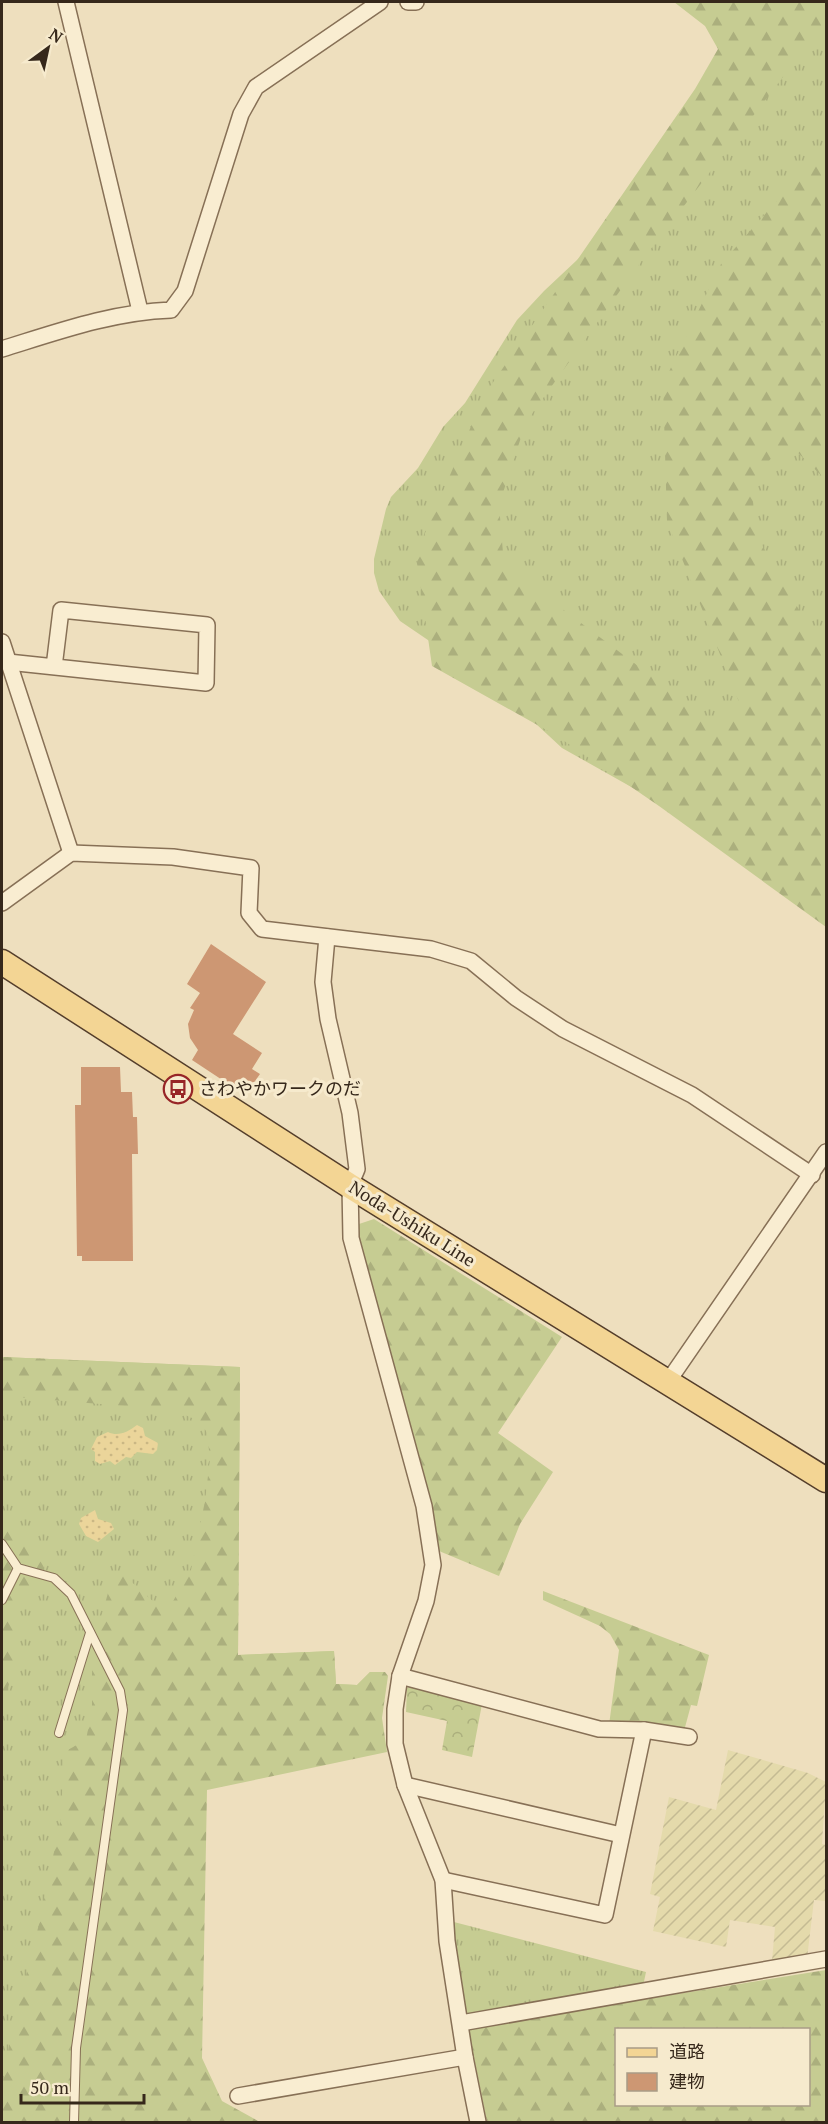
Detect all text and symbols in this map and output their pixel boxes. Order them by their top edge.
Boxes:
north arrow [18,18,78,78]
text: N [45,23,67,48]
bus stop icon: さわやかワークのだ [162,1073,194,1105]
place label: さわやかワークのだ [199,1076,361,1100]
street label: Noda-Ushiku Line [345,1175,480,1272]
legend [615,2028,810,2106]
text: 道路 [669,2039,705,2063]
scale bar [21,2067,144,2105]
text: 建物 [669,2069,705,2093]
text: 50 m [30,2075,70,2099]

